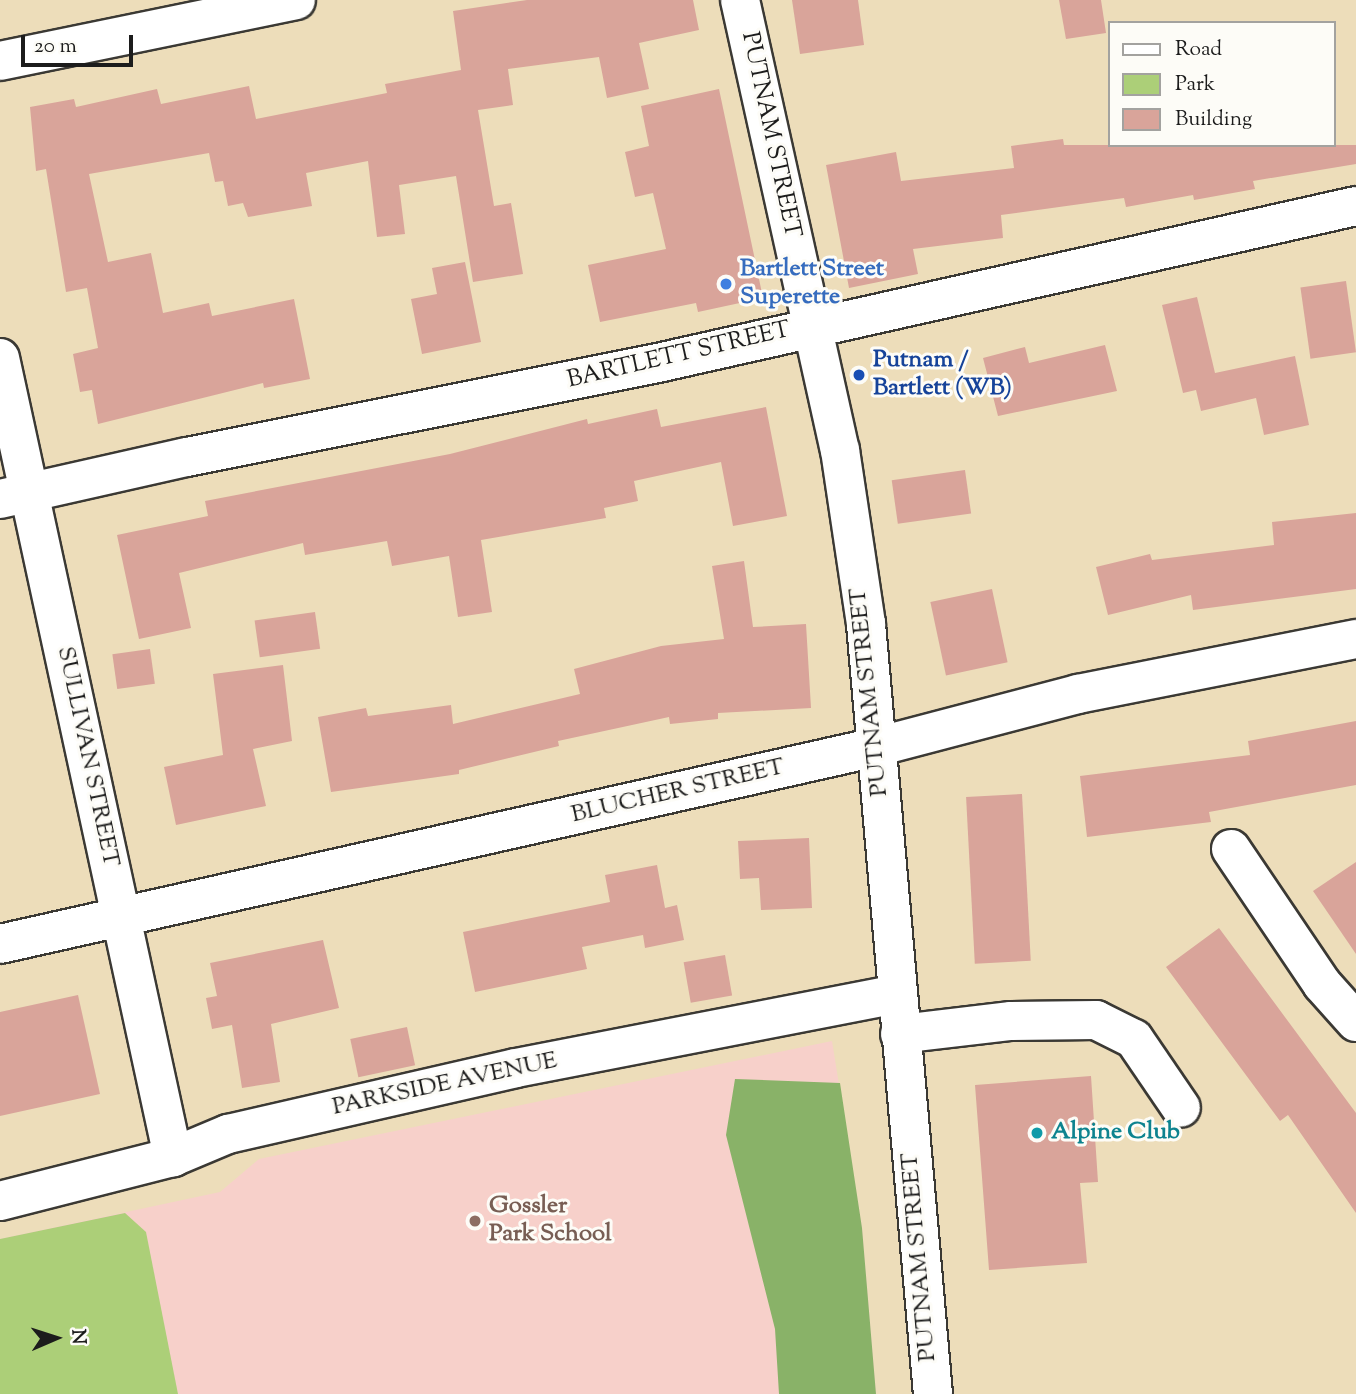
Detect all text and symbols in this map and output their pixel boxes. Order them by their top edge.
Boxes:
scale bar [24,21,136,65]
legend [1108,21,1335,147]
street label: PUTNAM STREET [734,29,806,241]
text: 20 m [34,32,77,62]
text: Road [1175,35,1222,65]
text: Park [1175,70,1215,100]
text: Building [1175,105,1252,135]
place label: Bartlett Street Superette [740,256,884,312]
marker: Bartlett Street Superette [718,276,734,292]
street label: BARTLETT STREET [565,316,793,396]
place label: Putnam / Bartlett (WB) [873,347,1012,403]
marker: Putnam / Bartlett (WB) [851,367,867,383]
street label: PUTNAM STREET [845,586,895,798]
street label: SULLIVAN STREET [50,644,124,870]
street label: BLUCHER STREET [569,753,787,831]
street label: PARKSIDE AVENUE [330,1047,560,1123]
place label: Alpine Club [1051,1119,1180,1147]
marker: Alpine Club [1029,1125,1045,1141]
street label: PUTNAM STREET [897,1151,943,1363]
place label: Gossler Park School [489,1193,612,1249]
marker: Gossler Park School [467,1213,483,1229]
north arrow [21,1303,91,1373]
text: N [64,1329,91,1345]

